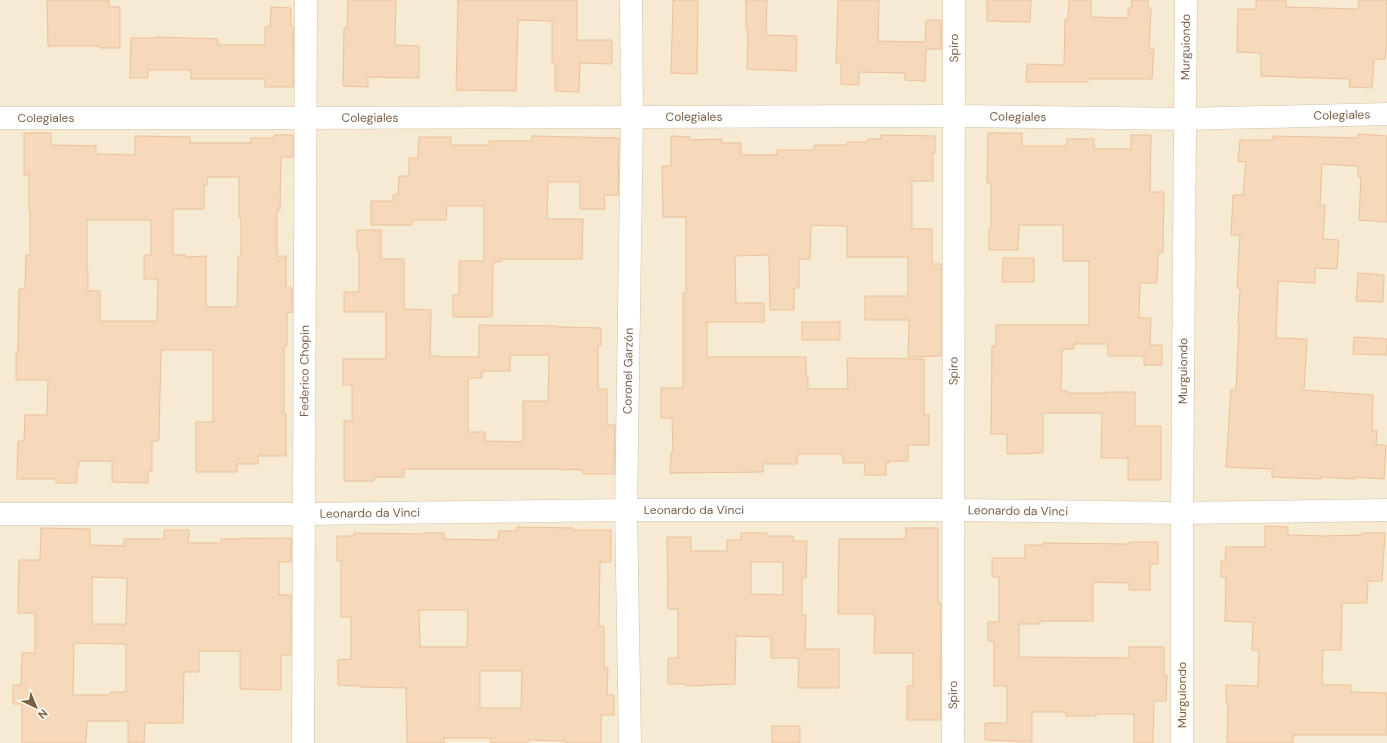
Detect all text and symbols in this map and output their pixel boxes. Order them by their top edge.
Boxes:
street label: Murguiondo [1177,14,1194,80]
street label: Spiro [946,34,962,62]
street label: Colegiales [1313,106,1371,124]
street label: Colegiales [989,108,1047,125]
street label: Colegiales [666,109,722,125]
street label: Colegiales [18,110,74,126]
street label: Colegiales [342,110,398,126]
street label: Federico Chopin [296,325,313,417]
street label: Coronel Garzón [619,328,637,414]
street label: Murguiondo [1175,338,1191,404]
street label: Spiro [945,357,962,385]
street label: Leonardo da Vinci [644,502,744,518]
street label: Leonardo da Vinci [968,502,1068,520]
street label: Leonardo da Vinci [320,505,420,522]
street label: Murguiondo [1174,662,1190,728]
street label: Spiro [945,681,961,709]
north arrow [16,687,56,727]
text: N [35,706,51,722]

